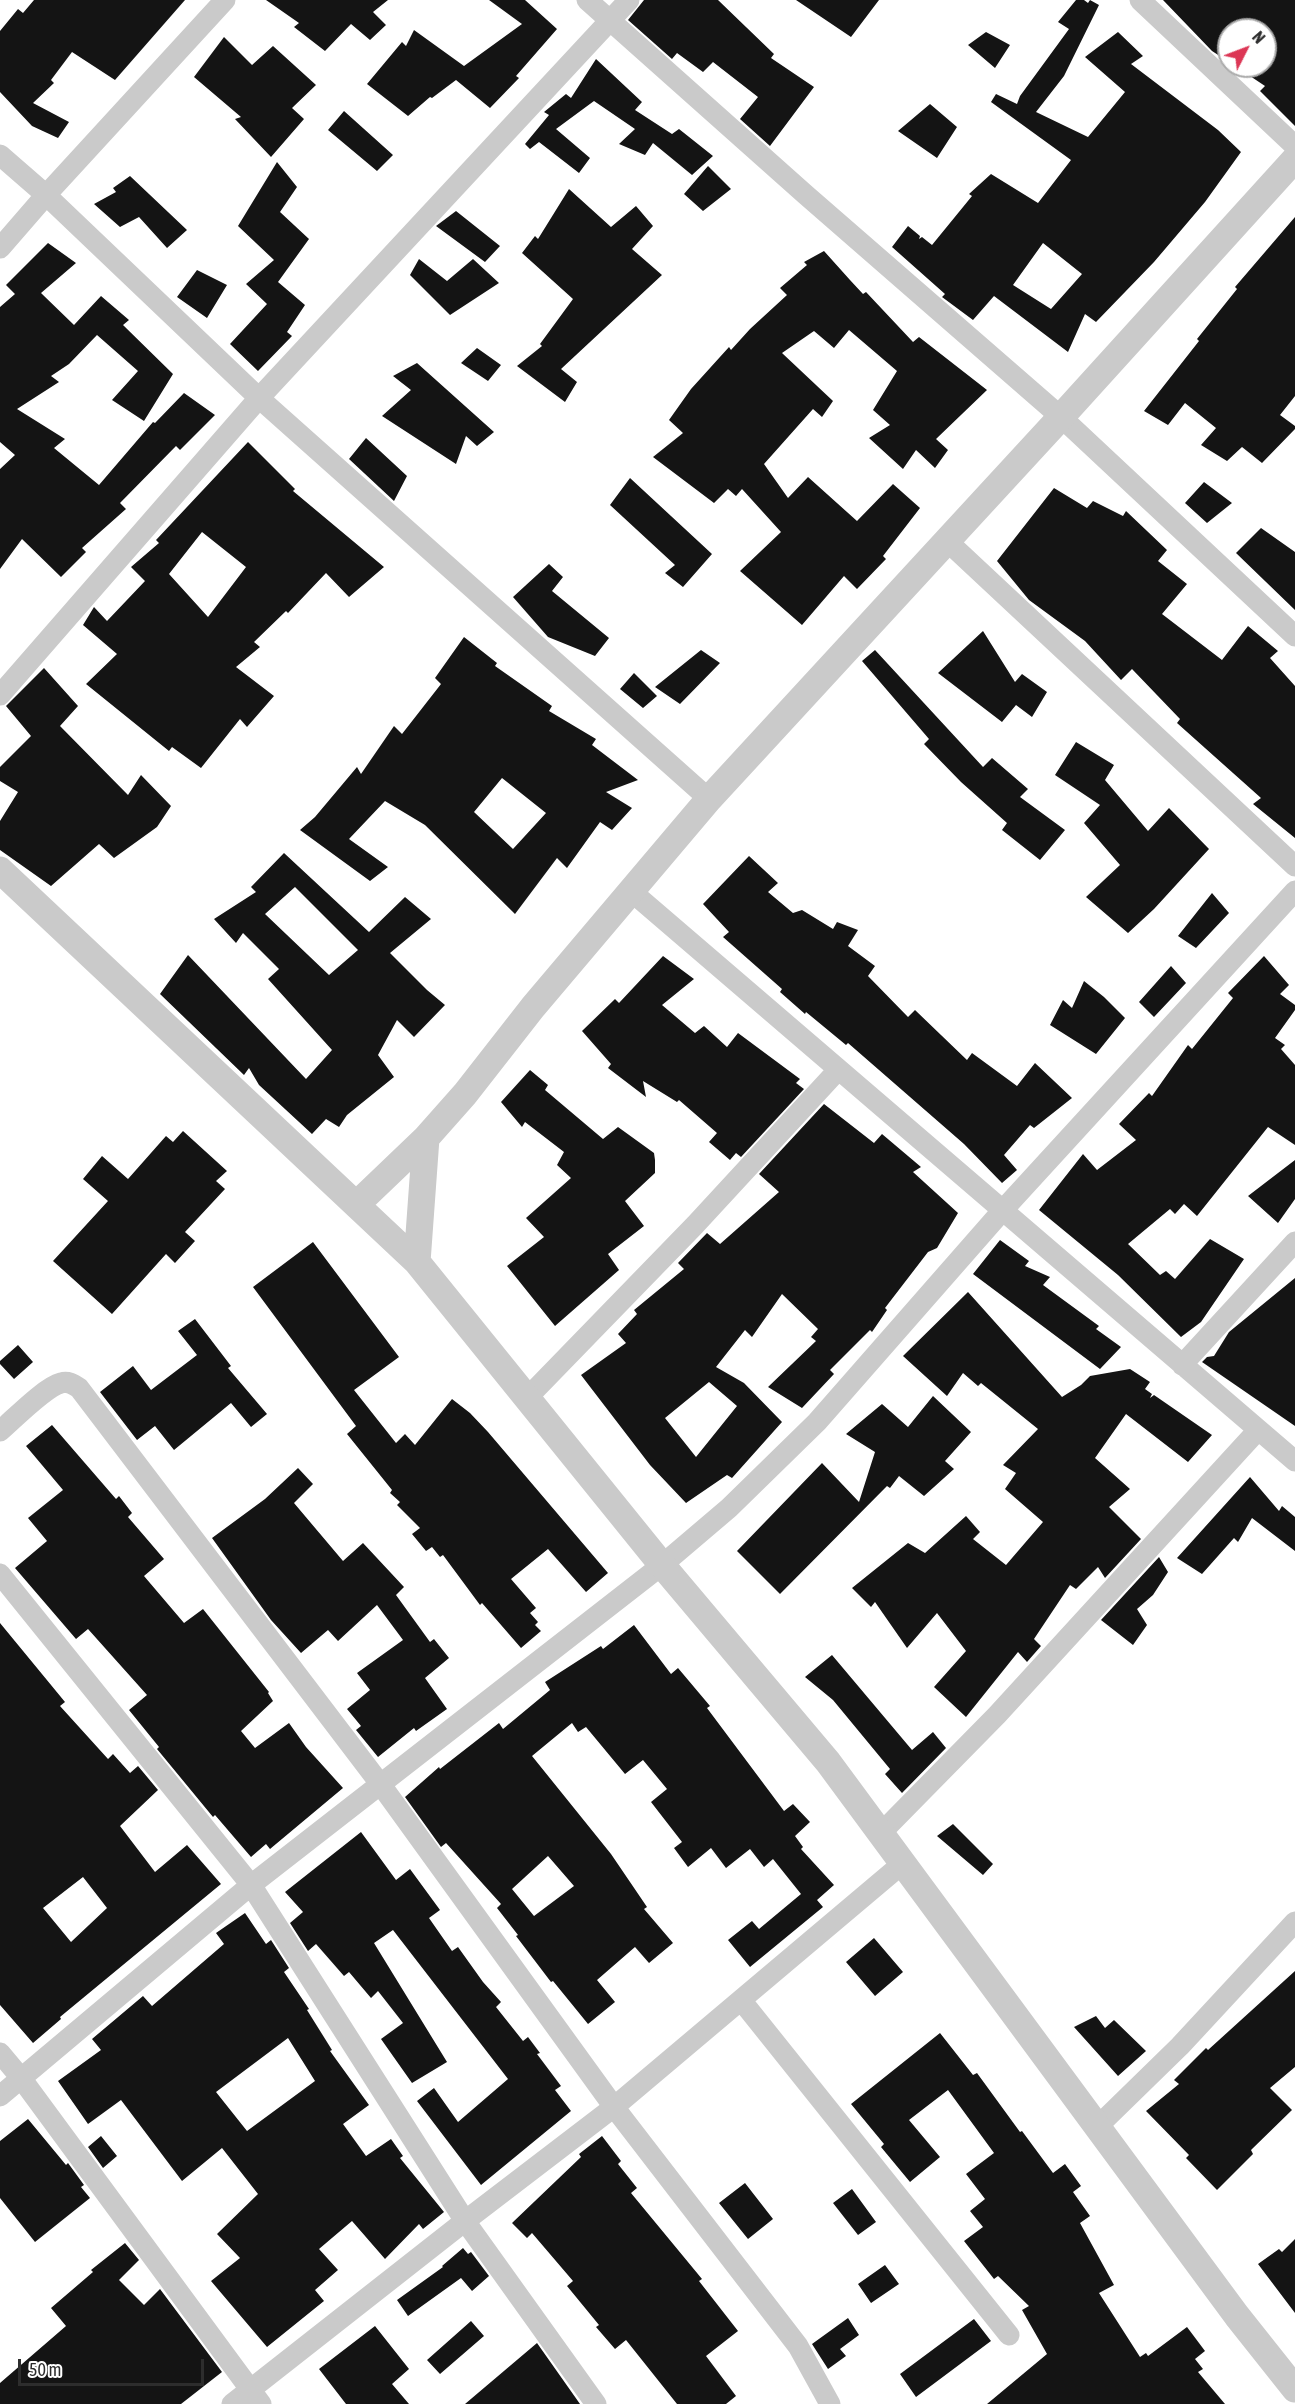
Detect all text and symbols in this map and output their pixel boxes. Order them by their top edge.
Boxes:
north arrow [1217,18,1277,78]
text: N [1249,28,1269,47]
scale bar [21,2347,207,2385]
text: 50 m [29,2359,61,2380]

